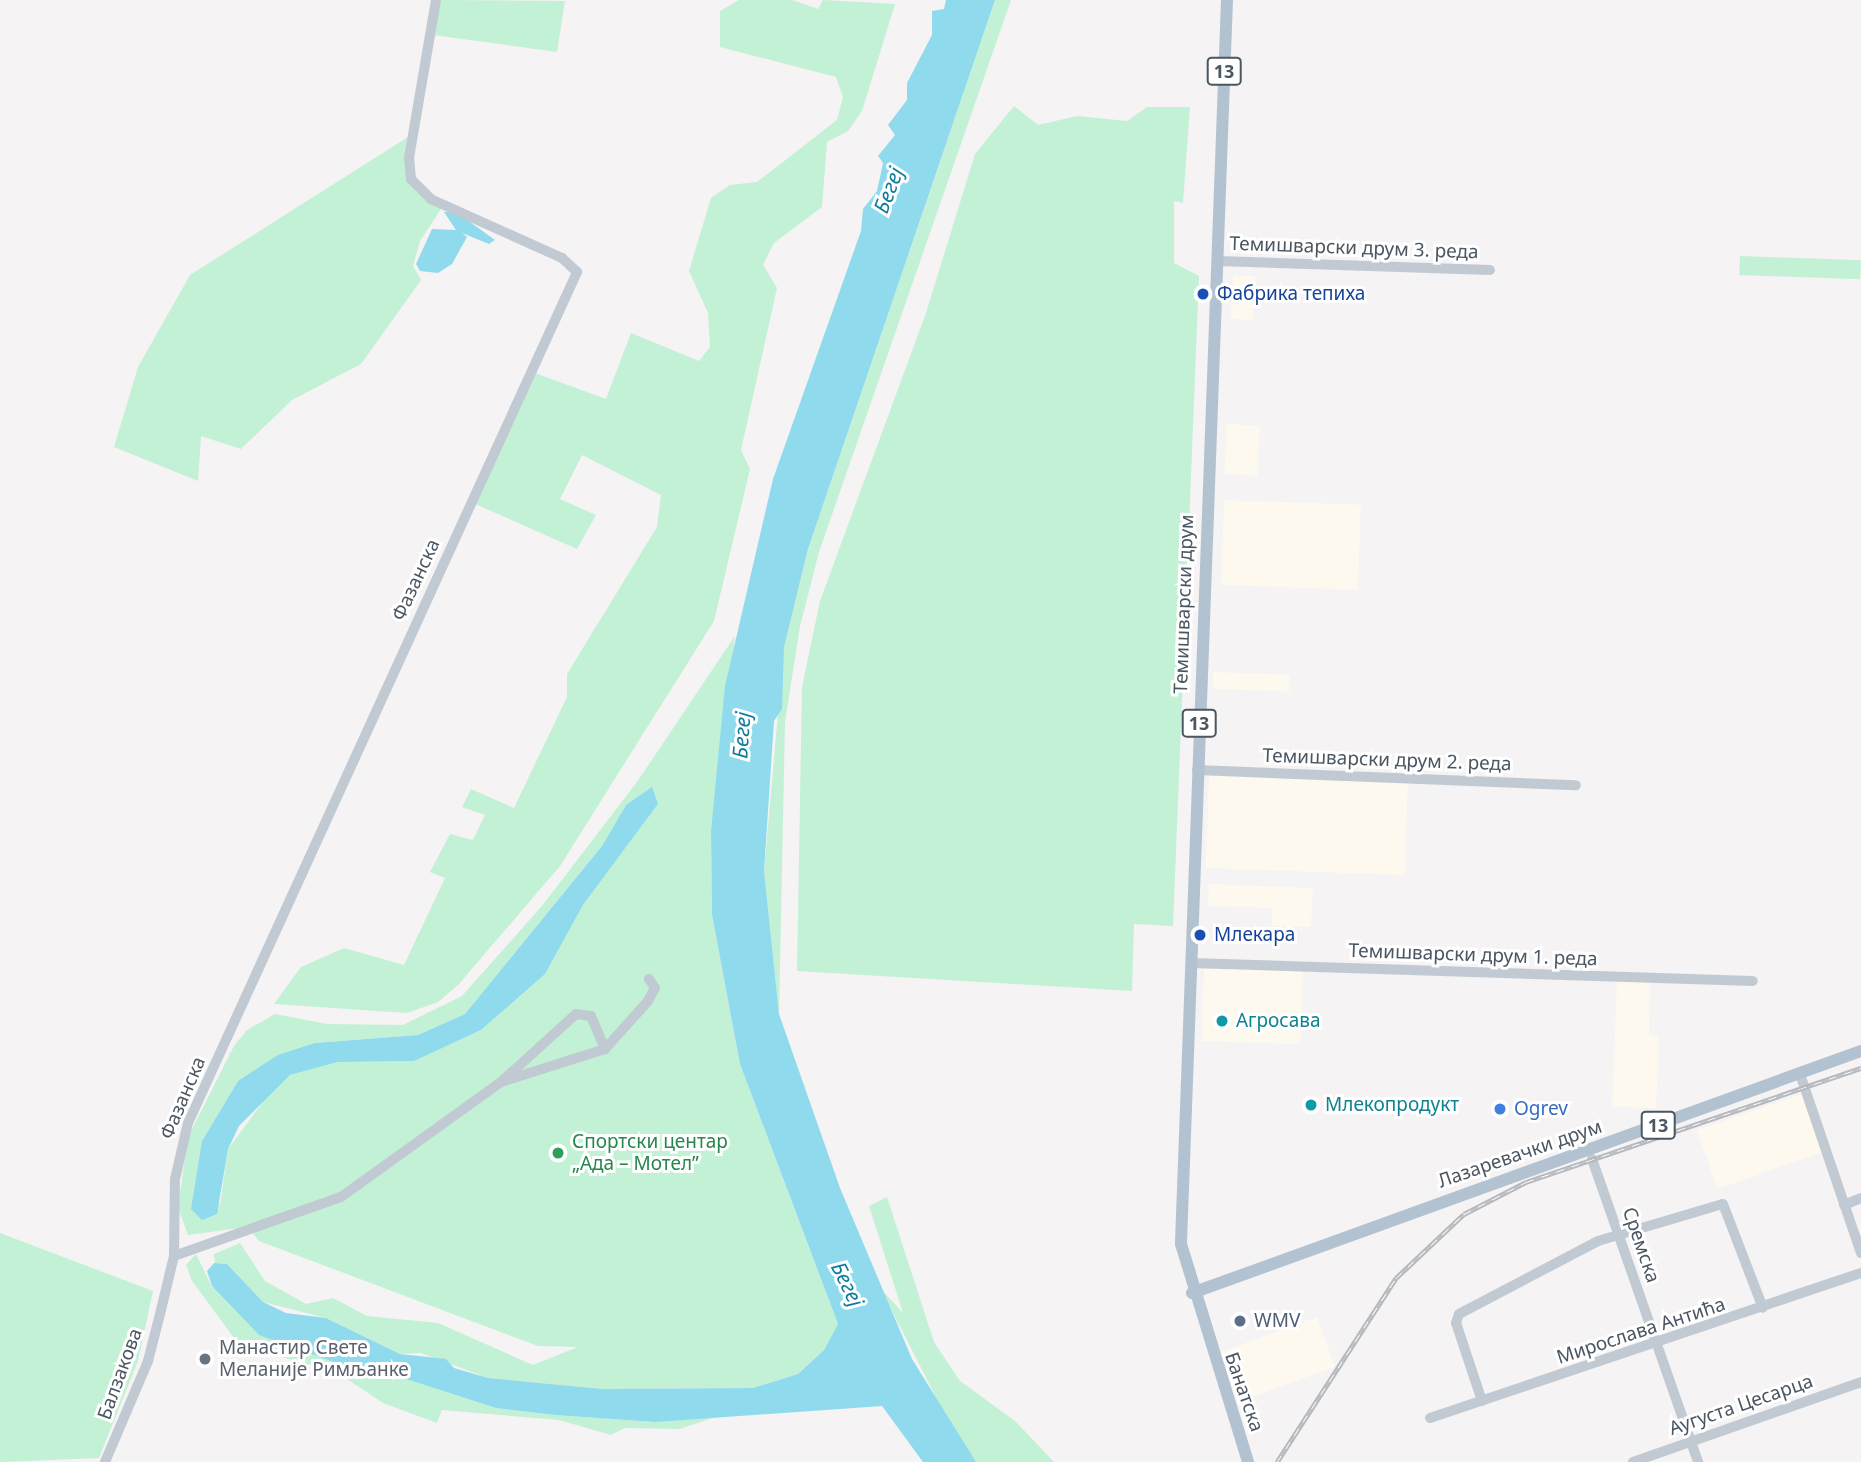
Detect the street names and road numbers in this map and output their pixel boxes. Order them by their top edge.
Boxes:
road number: 13 [1206,56,1242,86]
street label: Темишварски друм 3. реда [1229,232,1479,264]
street label: Темишварски друм [1169,514,1199,694]
street label: Фазанска [387,536,445,624]
road number: 13 [1182,708,1216,738]
street label: Темишварски друм 2. реда [1262,744,1512,776]
street label: Темишварски друм 1. реда [1348,939,1598,971]
street label: Фазанска [155,1053,211,1143]
road number: 13 [1640,1110,1676,1140]
street label: Лазаревачки друм [1435,1115,1605,1193]
street label: Сремска [1617,1204,1665,1286]
street label: Мирослава Антића [1554,1293,1728,1369]
street label: Балзакова [93,1325,147,1423]
street label: Банатска [1220,1349,1268,1435]
street label: Аугуста Цесарца [1666,1370,1816,1440]

